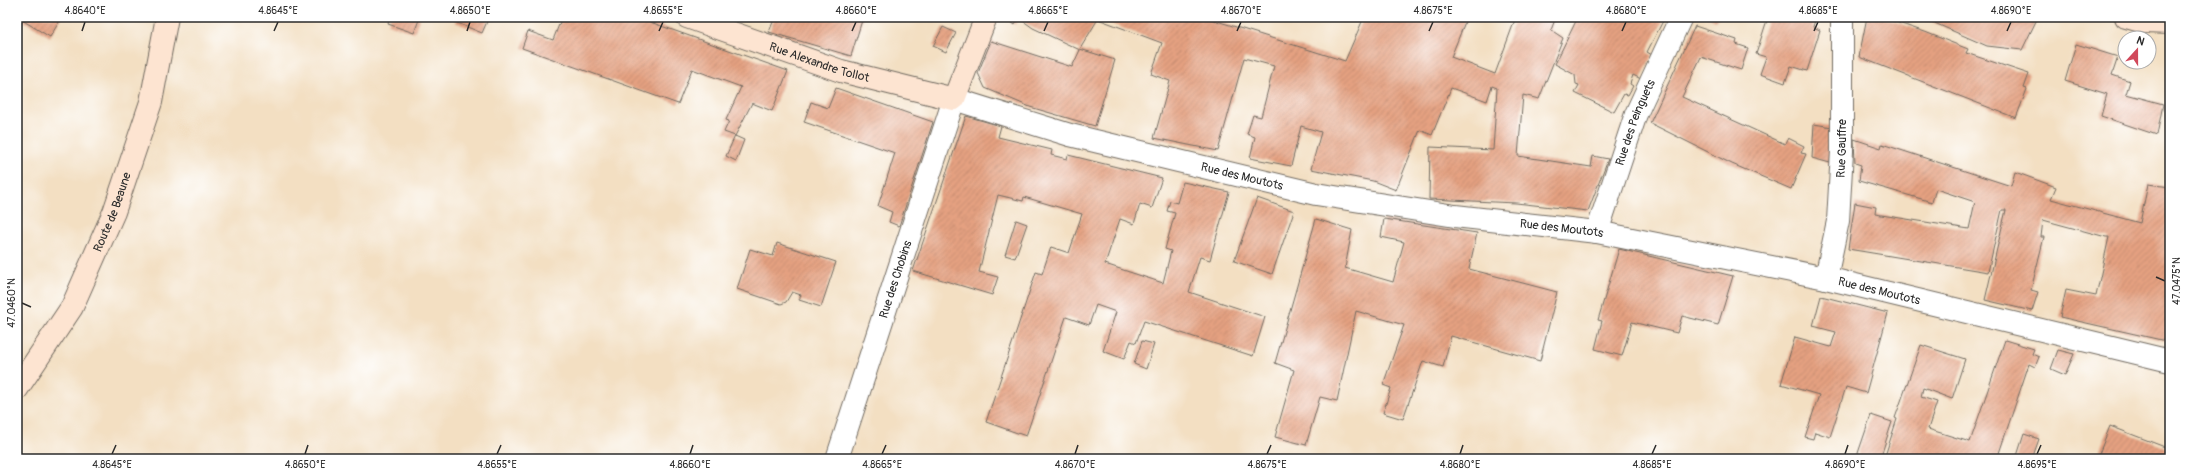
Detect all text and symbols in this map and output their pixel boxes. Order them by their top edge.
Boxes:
text: 4.8640°E [64,5,106,17]
text: 4.8645°E [258,5,298,17]
text: 4.8650°E [450,5,490,17]
text: 4.8655°E [643,5,683,17]
text: 4.8660°E [835,5,877,17]
text: 4.8665°E [1028,5,1068,17]
text: 4.8670°E [1221,5,1261,17]
text: 4.8675°E [1413,5,1453,17]
text: 4.8680°E [1606,5,1646,17]
text: 4.8685°E [1799,5,1837,17]
text: 4.8690°E [1991,5,2031,17]
north arrow [2117,30,2157,70]
text: N [2135,34,2147,49]
street label: Rue Alexandre Tollot [767,39,871,86]
street label: Rue des Peinguets [1612,77,1659,168]
street label: Rue Gauffre [1833,119,1850,178]
street label: Rue des Moutots [1199,160,1285,194]
street label: Route de Beaune [90,170,135,254]
street label: Rue des Moutots [1519,216,1605,241]
street label: Rue des Chobins [876,238,916,320]
text: 47.0475°N [2171,257,2183,305]
street label: Rue des Moutots [1837,274,1922,309]
text: 47.0460°N [6,278,18,328]
text: 4.8645°E [92,459,132,471]
text: 4.8650°E [285,459,325,471]
text: 4.8655°E [477,459,517,471]
text: 4.8660°E [669,459,711,471]
text: 4.8665°E [862,459,902,471]
text: 4.8670°E [1055,459,1095,471]
text: 4.8675°E [1247,459,1287,471]
text: 4.8680°E [1440,459,1480,471]
text: 4.8685°E [1633,459,1671,471]
text: 4.8690°E [1825,459,1865,471]
text: 4.8695°E [2018,459,2057,471]

